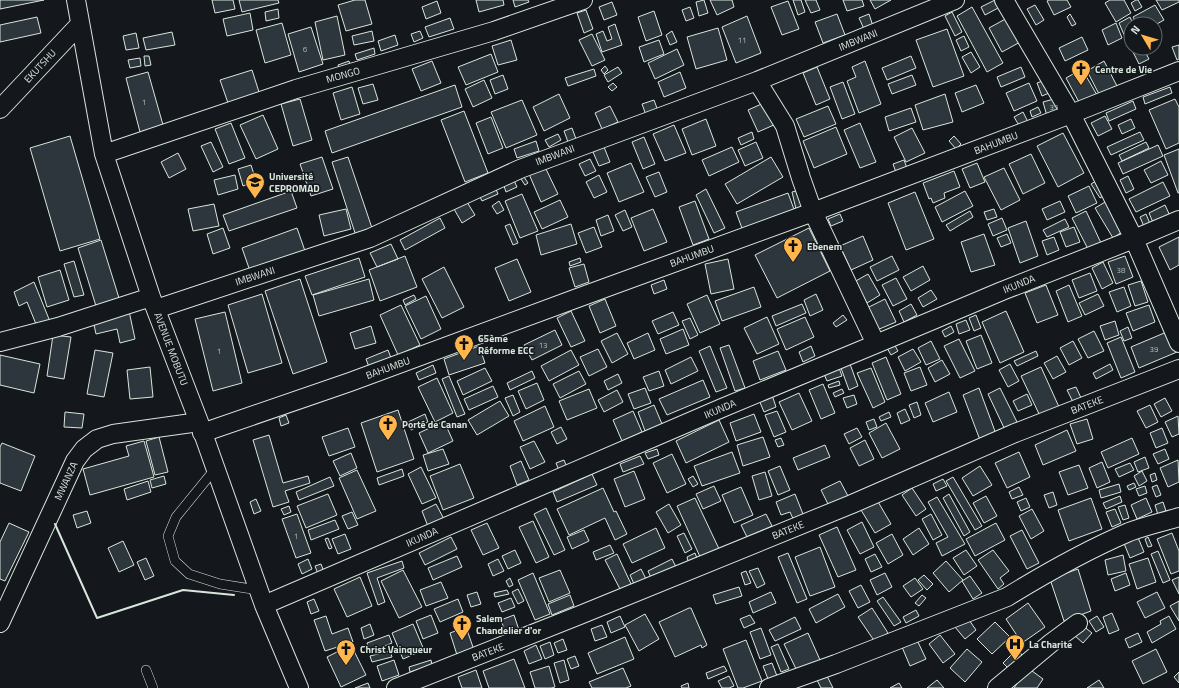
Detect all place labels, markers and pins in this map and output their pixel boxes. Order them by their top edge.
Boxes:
church icon: Centre de Vie [1070,58,1092,86]
place label: Centre de Vie [1095,62,1152,77]
place label: Université CEPROMAD [269,169,320,196]
school or university icon: Université CEPROMAD [244,171,266,199]
church icon: Ebenem [782,235,804,263]
place label: Ebenem [807,239,842,254]
place label: 65ème Réforme ECC [478,331,534,358]
church icon: 65ème Réforme ECC [453,333,475,361]
church icon: Porté de Canan [377,413,399,441]
place label: Porté de Canan [402,417,467,432]
place label: Salem Chandelier d'or [476,611,542,638]
church icon: Salem Chandelier d'or [451,613,473,641]
hospital icon: La Charite [1004,633,1026,661]
place label: La Charite [1029,637,1072,652]
church icon: Christ Vainqueur [335,638,357,666]
place label: Christ Vainqueur [360,642,432,657]

